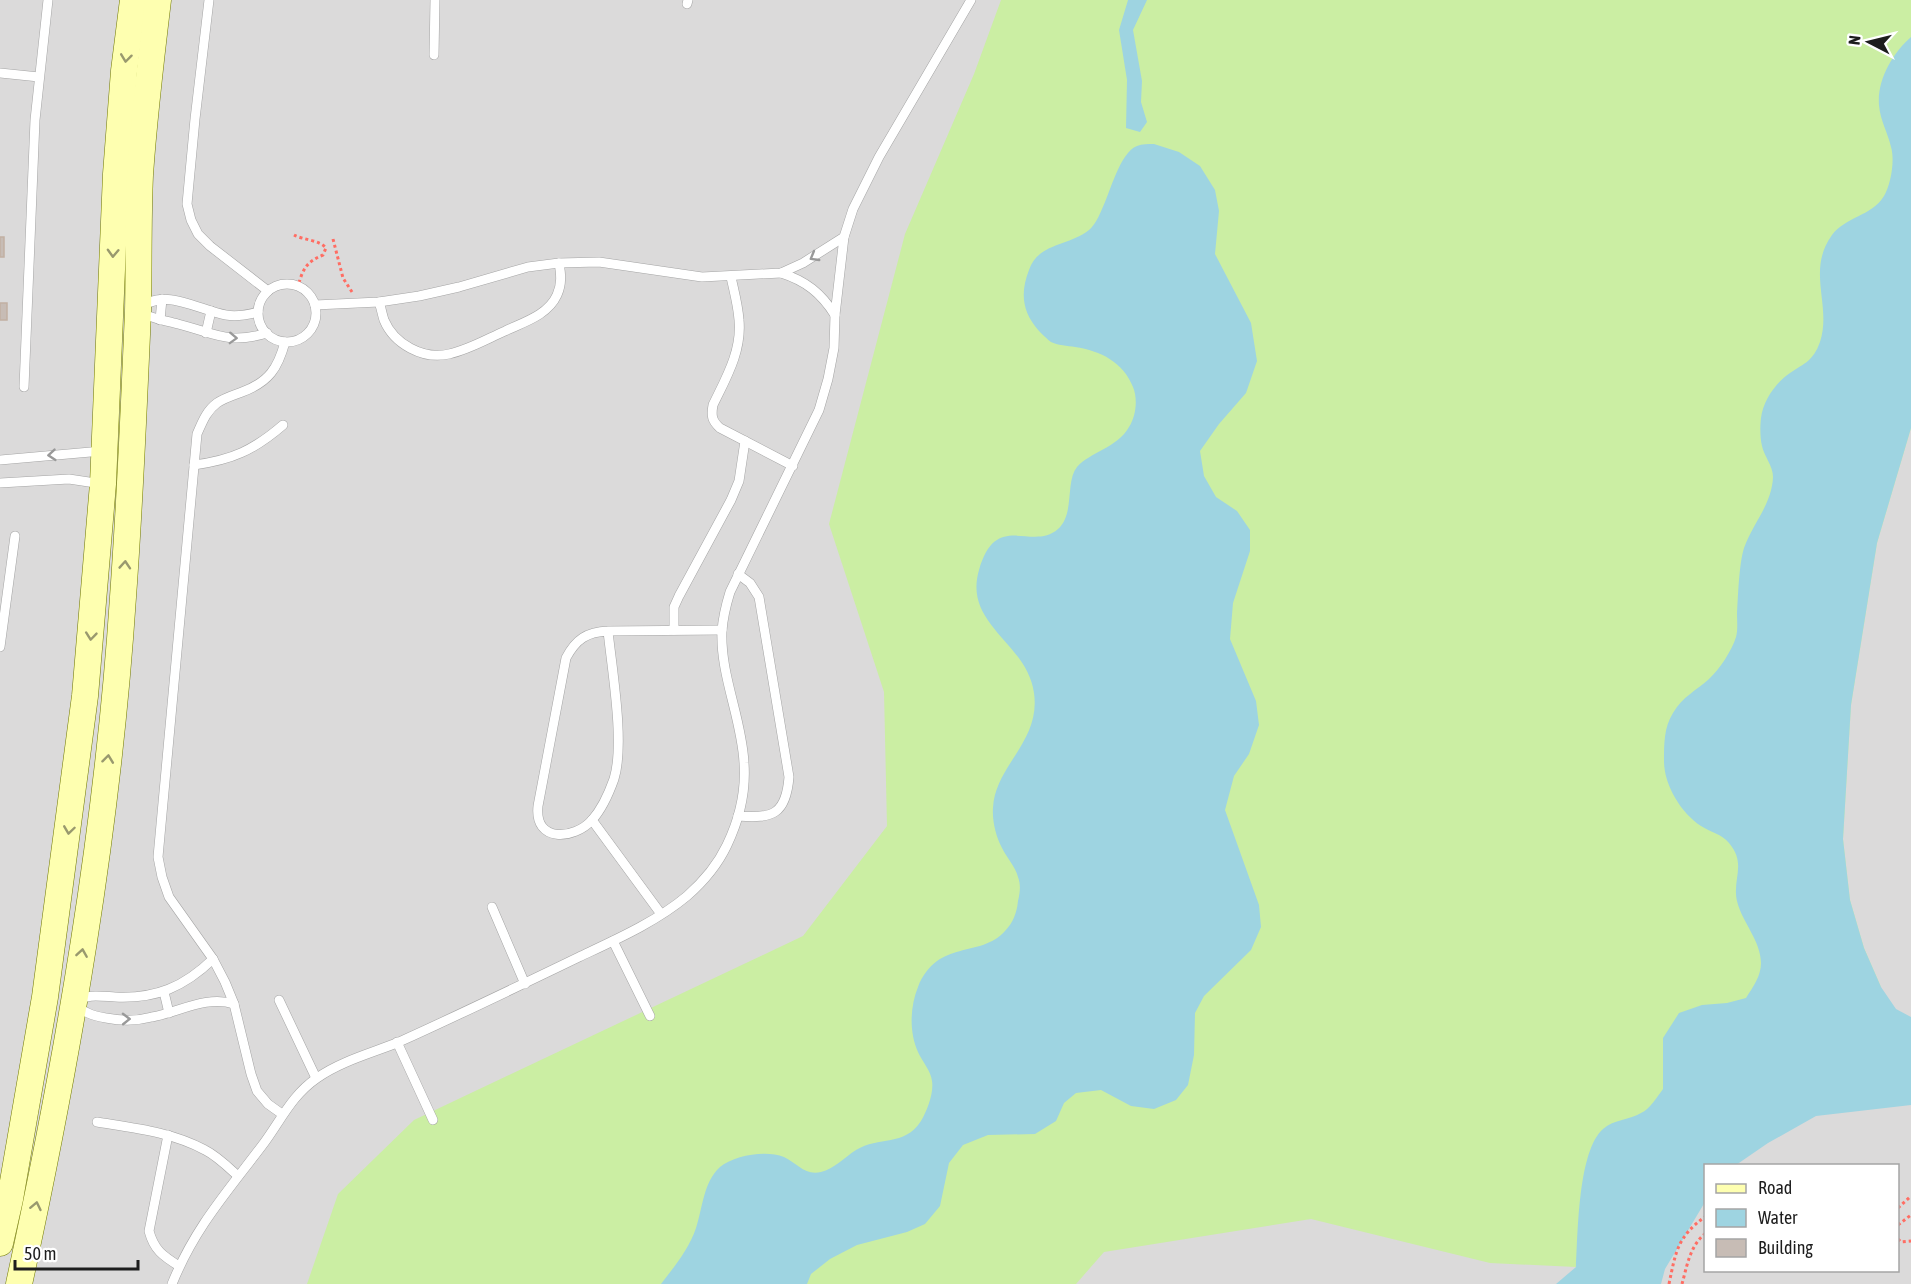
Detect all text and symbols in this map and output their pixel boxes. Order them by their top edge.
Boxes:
north arrow [1839,12,1899,72]
text: N [1845,34,1864,46]
one-way arrow [120,53,133,63]
one-way arrow [107,248,120,257]
one-way arrow [810,250,820,261]
one-way arrow [229,332,238,344]
one-way arrow [48,448,57,461]
one-way arrow [119,561,132,570]
one-way arrow [85,631,98,640]
one-way arrow [101,755,113,764]
one-way arrow [63,825,75,834]
one-way arrow [75,948,87,957]
one-way arrow [122,1013,131,1026]
legend [1704,1164,1899,1272]
text: Road [1758,1177,1792,1198]
one-way arrow [28,1202,41,1212]
text: Water [1758,1207,1798,1228]
scale bar [15,1233,138,1271]
text: Building [1758,1237,1813,1258]
text: 50 m [24,1243,56,1264]

